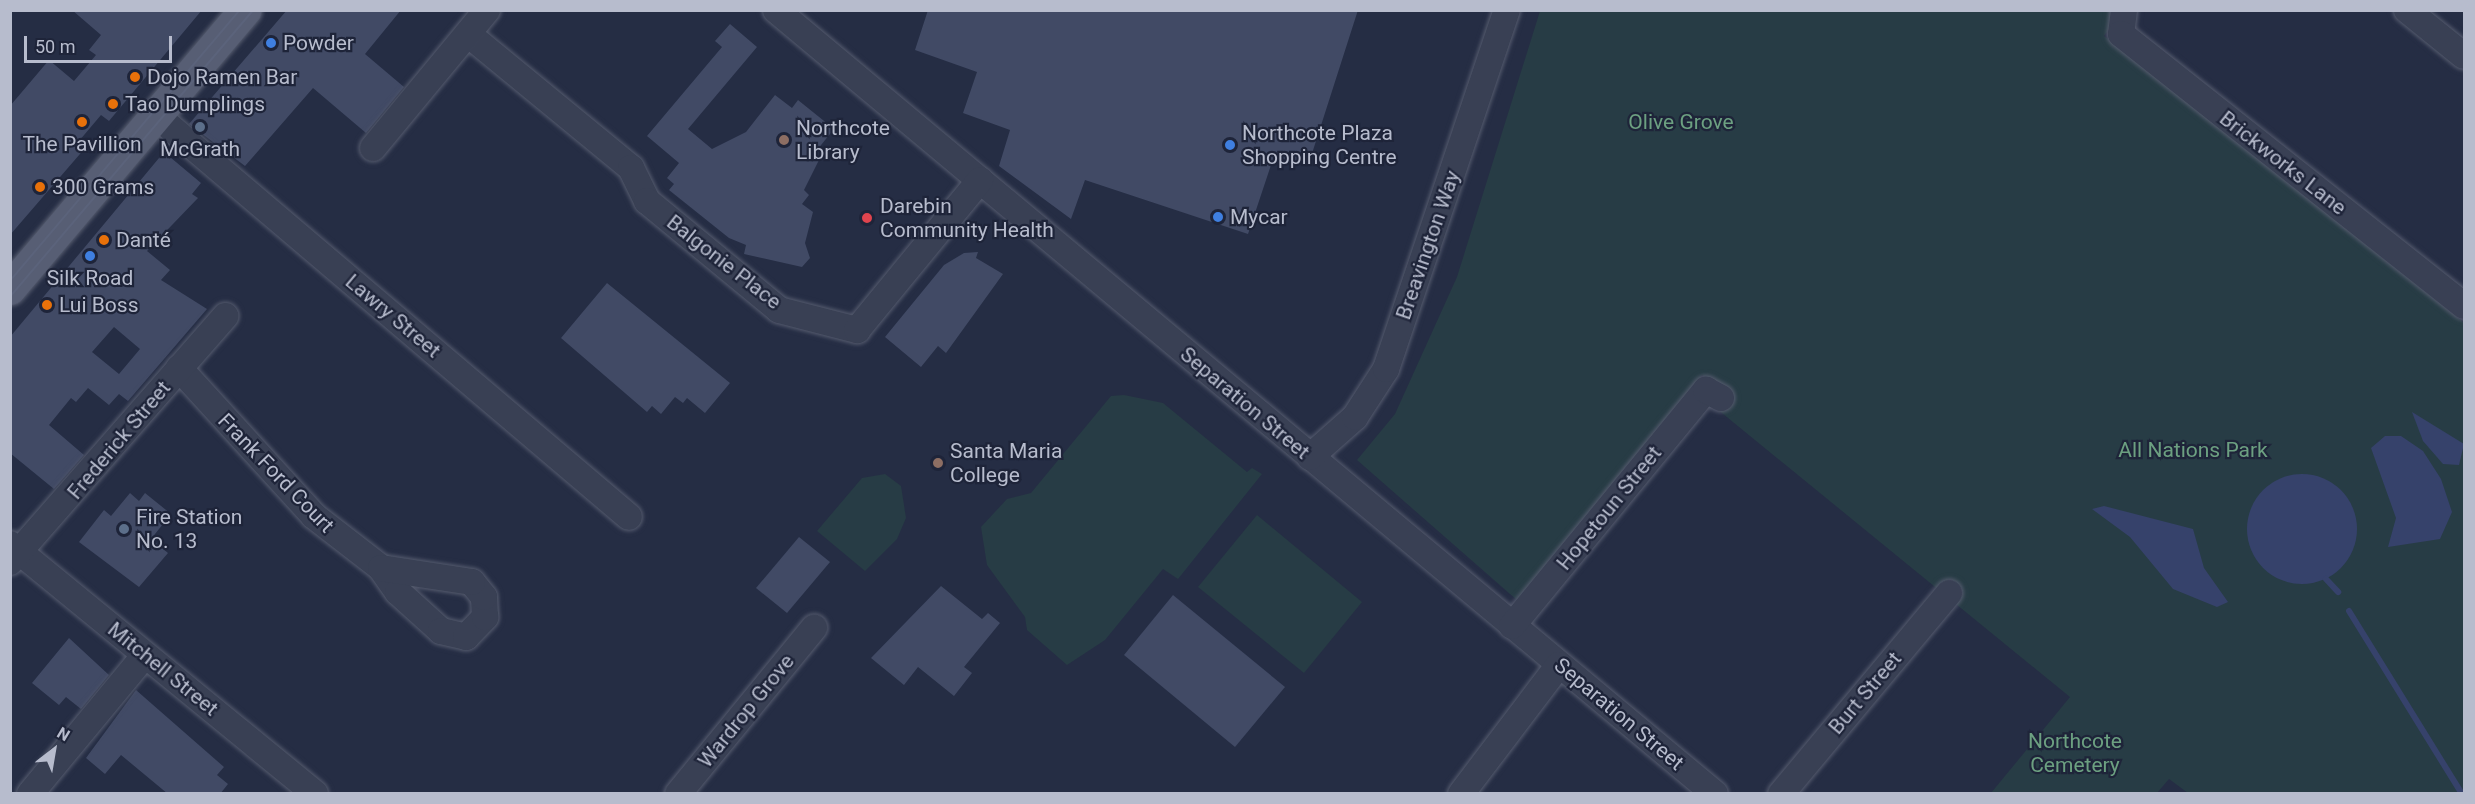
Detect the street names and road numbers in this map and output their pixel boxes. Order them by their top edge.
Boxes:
street label: Brickworks Lane [2215,106,2351,220]
street label: Breavington Way [1391,167,1465,323]
street label: Balgonie Place [662,209,786,315]
street label: Lawry Street [340,269,446,363]
street label: Separation Street [1175,342,1315,464]
street label: Frederick Street [62,376,176,504]
street label: Frank Ford Court [213,408,339,538]
street label: Hopetoun Street [1551,441,1667,575]
street label: Mitchell Street [103,617,223,721]
street label: Burt Street [1823,647,1907,739]
street label: Wardrop Grove [693,649,799,773]
street label: Separation Street [1549,653,1689,775]

